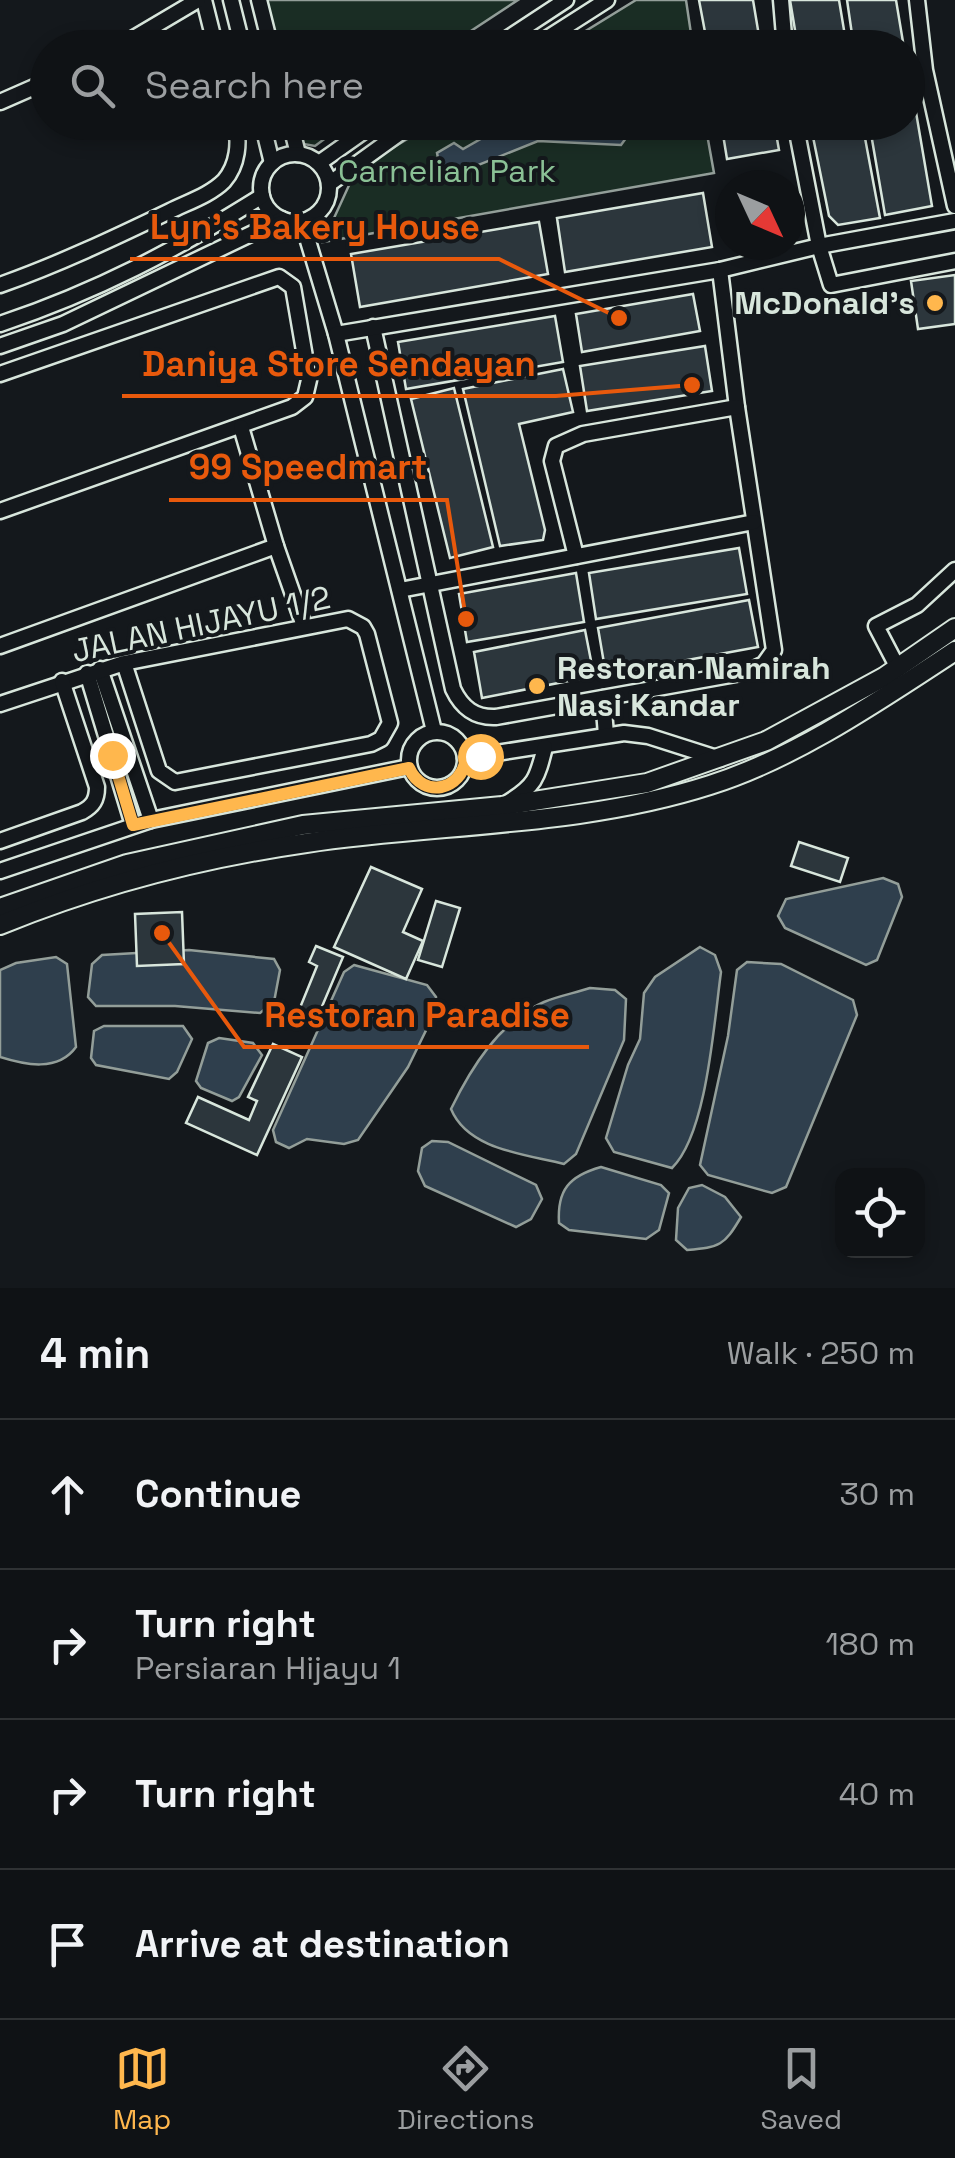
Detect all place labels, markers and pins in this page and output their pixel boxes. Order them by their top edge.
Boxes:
callout: Lyn's Bakery House [130,194,499,259]
place label: McDonald's [734,283,915,323]
marker: McDonald's [924,292,946,314]
callout: Daniya Store Sendayan [122,331,556,396]
callout: 99 Speedmart [169,435,447,500]
place label: Restoran Namirah Nasi Kandar [557,648,831,725]
marker: Restoran Namirah Nasi Kandar [526,675,548,697]
callout: Restoran Paradise [244,982,589,1047]

